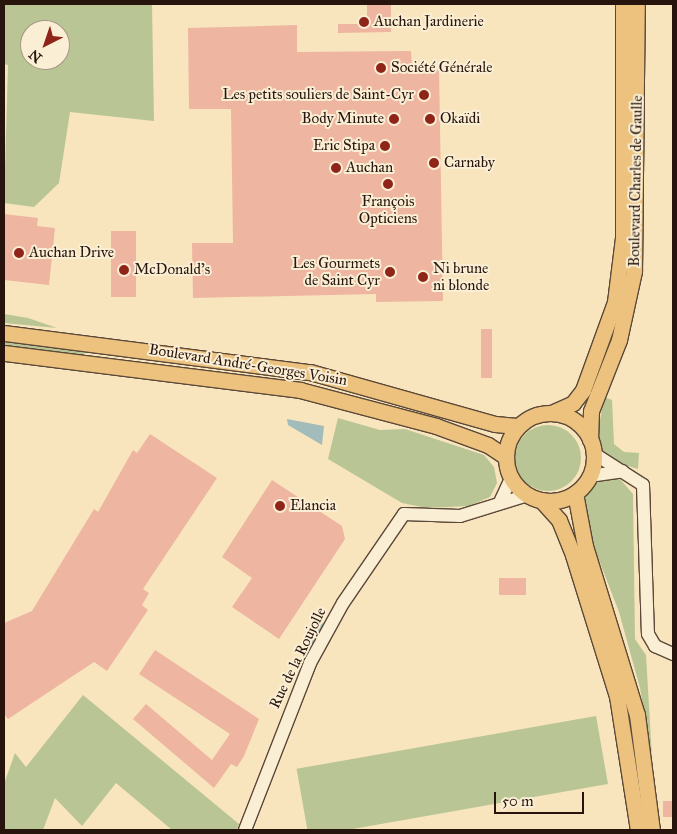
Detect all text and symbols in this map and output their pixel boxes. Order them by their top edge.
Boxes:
place label: Auchan Jardinerie [374,13,484,31]
marker: Auchan Jardinerie [358,16,370,28]
north arrow [20,20,70,70]
text: N [25,46,46,66]
place label: Société Générale [391,59,493,77]
marker: Société Générale [375,62,387,74]
place label: Les petits souliers de Saint-Cyr [223,86,414,104]
marker: Les petits souliers de Saint-Cyr [418,89,430,101]
street label: Boulevard Charles de Gaulle [626,95,646,267]
place label: Body Minute [302,110,384,128]
place label: Okaïdi [440,110,480,128]
marker: Body Minute [388,113,400,125]
marker: Okaïdi [424,113,436,125]
place label: Eric Stipa [313,137,375,155]
marker: Eric Stipa [379,140,391,152]
place label: Carnaby [444,154,495,172]
marker: Carnaby [428,157,440,169]
place label: Auchan [346,159,393,177]
marker: Auchan [330,162,342,174]
marker: François Opticiens [382,178,394,190]
place label: François Opticiens [359,192,417,227]
place label: Auchan Drive [29,244,114,262]
marker: Auchan Drive [13,247,25,259]
place label: Les Gourmets de Saint Cyr [292,254,380,289]
place label: Ni brune ni blonde [433,259,489,294]
place label: McDonald's [134,261,210,279]
marker: McDonald's [118,264,130,276]
marker: Les Gourmets de Saint Cyr [384,266,396,278]
marker: Ni brune ni blonde [417,271,429,283]
street label: Boulevard André-Georges Voisin [148,340,348,390]
place label: Elancia [290,497,336,515]
marker: Elancia [274,500,286,512]
street label: Rue de la Roujolle [266,605,330,711]
scale bar [497,782,587,814]
text: 50 m [502,792,534,810]

